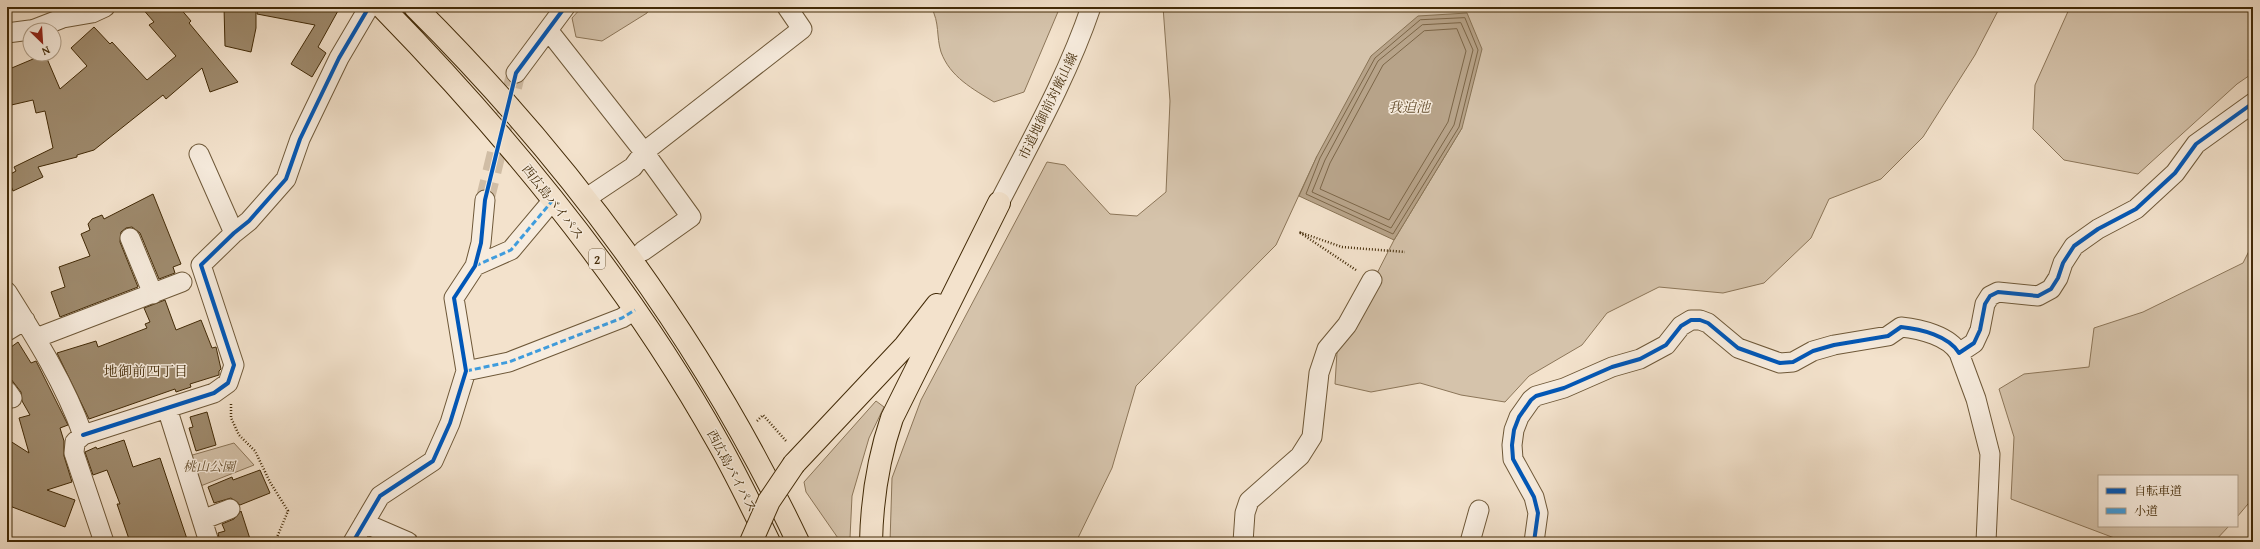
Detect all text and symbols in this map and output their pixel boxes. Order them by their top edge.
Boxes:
north arrow [22,22,62,62]
text: N [39,42,53,60]
street label: 市道地御前対厳山線 [1014,49,1082,163]
water label: 我迫池 [1388,97,1432,117]
street label: 西広島バイパス [518,160,588,244]
road number: 2 [589,249,605,269]
district label: 地御前四丁目 [104,361,188,381]
street label: 西広島バイパス [702,426,762,516]
park label: 桃山公園 [183,457,237,476]
legend [2098,475,2238,527]
text: 自転車道 [2134,482,2182,499]
text: 小道 [2134,502,2158,519]

